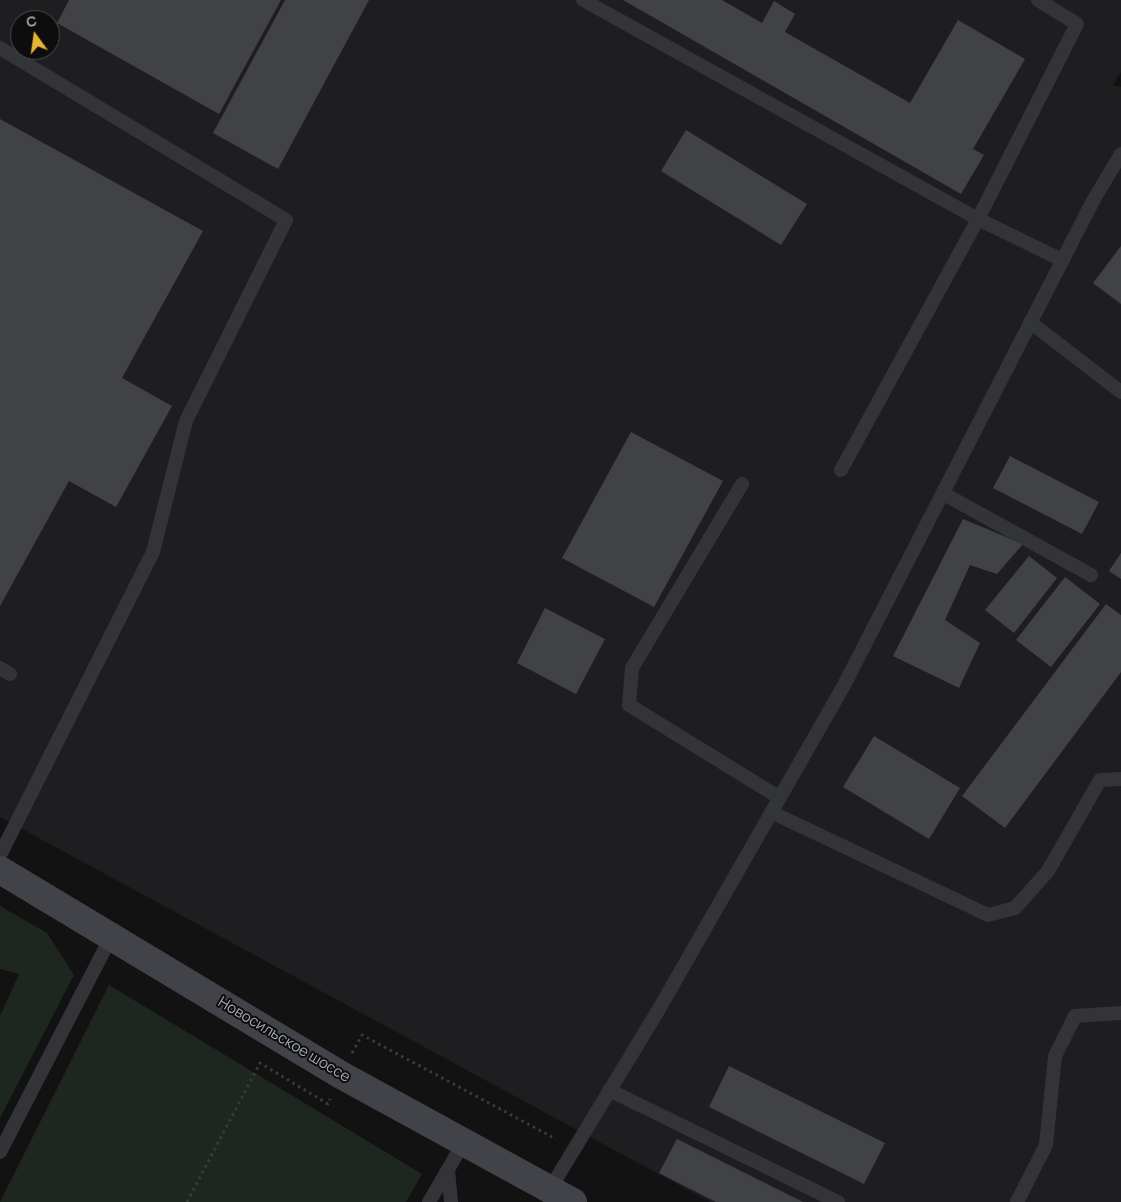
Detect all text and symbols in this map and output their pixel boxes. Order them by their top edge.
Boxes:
north arrow [10,10,60,60]
text: С [24,10,39,31]
street label: Новосильское шоссе [215,993,353,1087]

